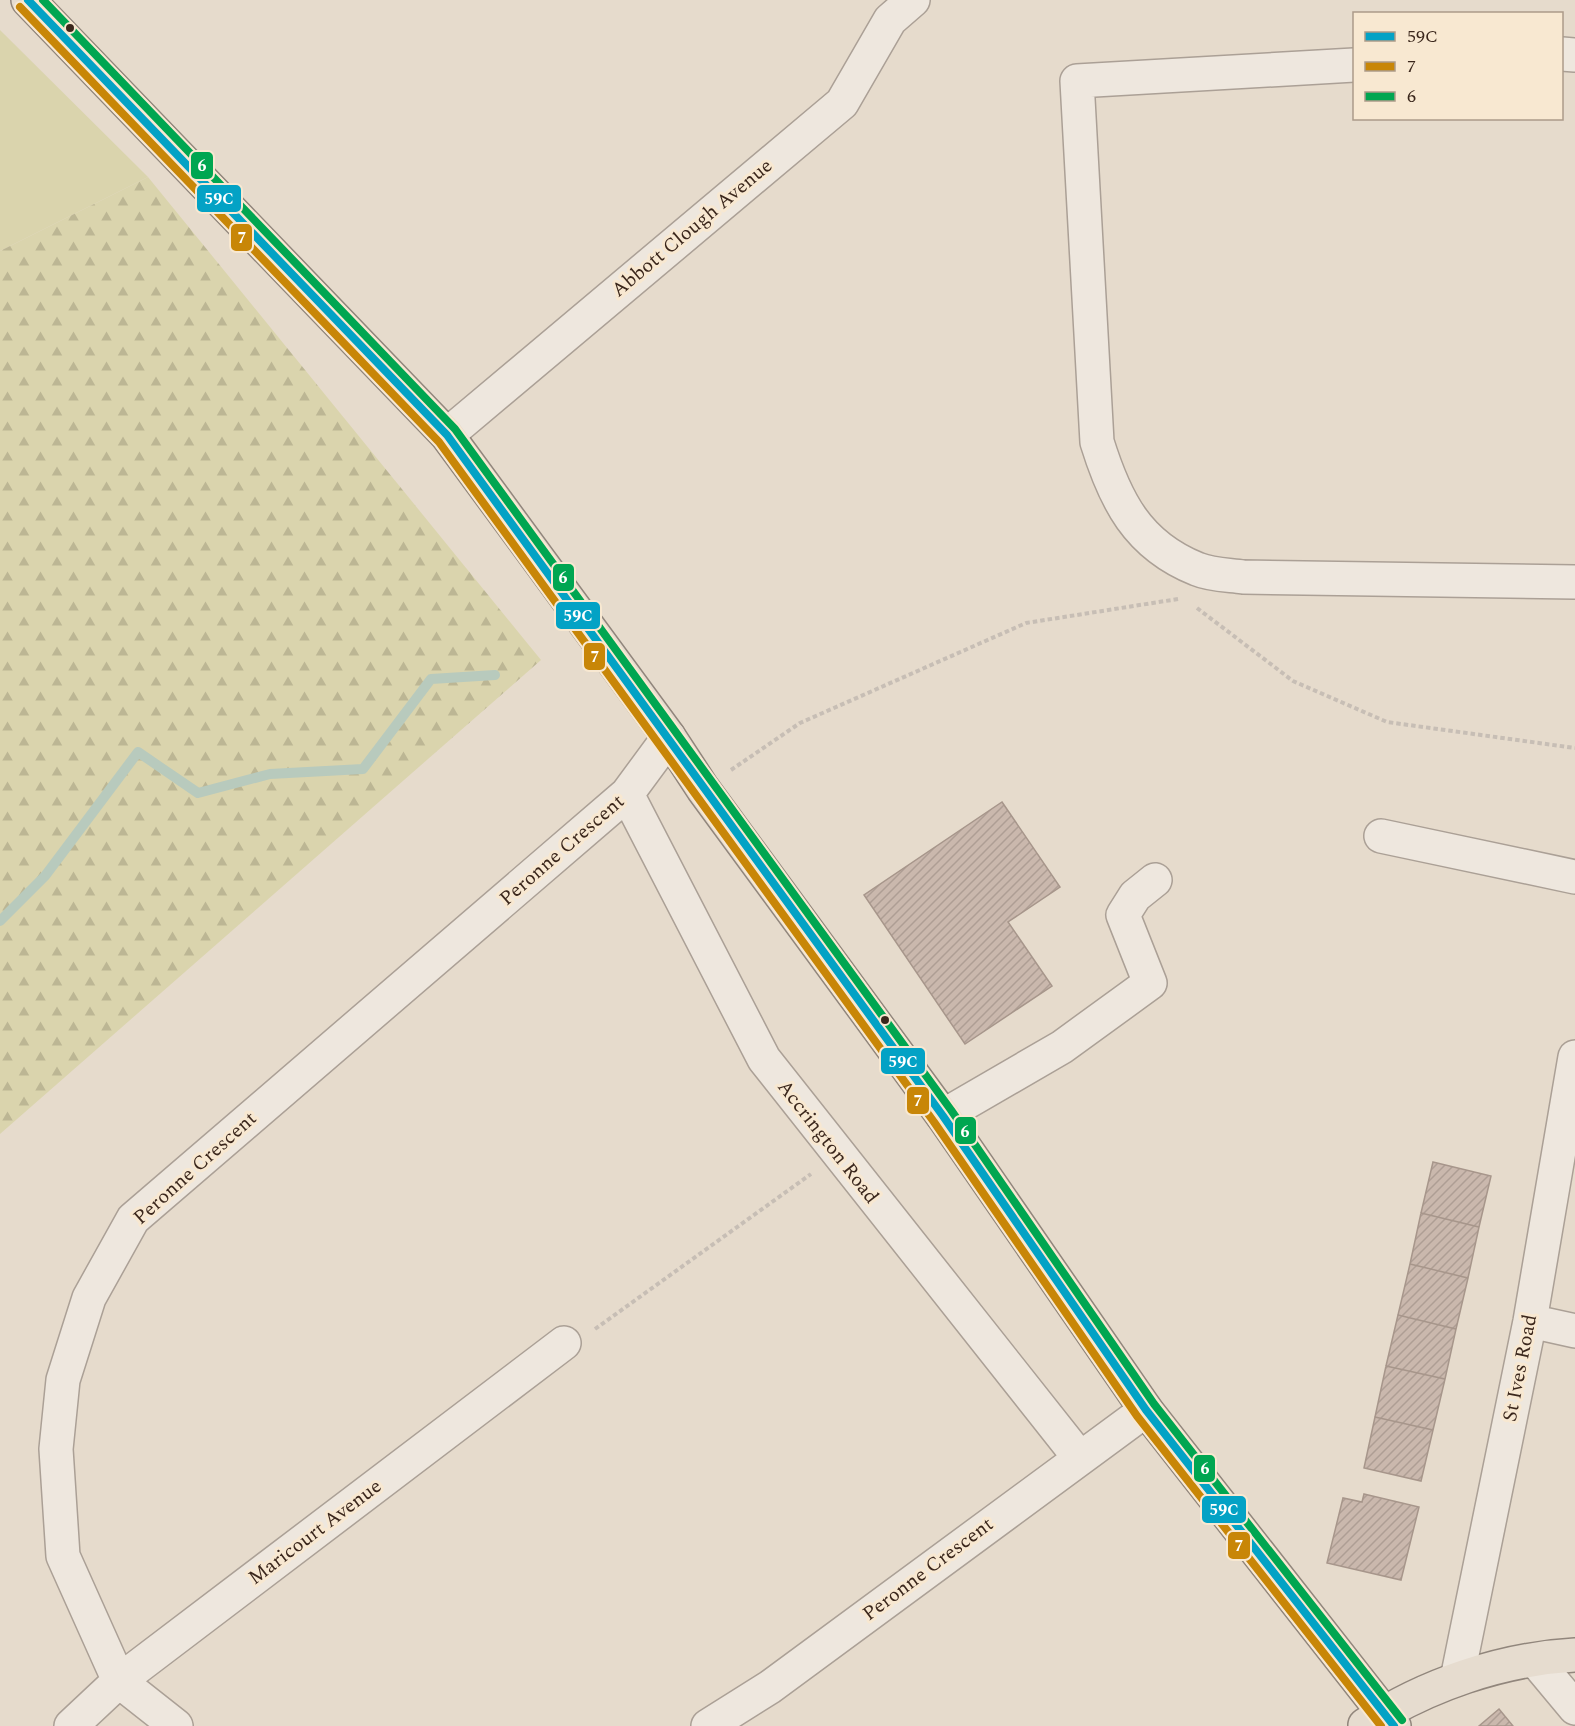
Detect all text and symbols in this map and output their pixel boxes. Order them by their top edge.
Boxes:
legend [1353,12,1563,120]
unlabelled marker [64,22,76,34]
text: 59C [1407,23,1438,50]
text: 7 [1407,53,1416,80]
text: 6 [1407,83,1416,110]
line badge: 6 [190,151,214,180]
street label: Abbott Clough Avenue [605,151,779,305]
text: 6 [198,154,207,178]
line badge: 59C [196,184,242,213]
text: 59C [204,187,234,211]
line badge: 7 [230,223,253,252]
text: 7 [238,226,247,250]
line badge: 6 [552,563,575,592]
text: 6 [559,566,568,590]
line badge: 59C [555,601,601,630]
text: 59C [563,604,593,628]
line badge: 7 [583,642,606,671]
text: 7 [591,645,600,669]
street label: Peronne Crescent [493,787,631,913]
unlabelled marker [879,1014,891,1026]
line badge: 59C [880,1047,926,1075]
text: 59C [888,1050,918,1074]
street label: Accrington Road [770,1074,886,1210]
line badge: 7 [906,1086,930,1115]
text: 7 [914,1089,923,1113]
street label: Peronne Crescent [126,1104,264,1232]
line badge: 6 [954,1116,977,1145]
text: 6 [961,1120,970,1144]
street label: St Ives Road [1495,1312,1545,1424]
line badge: 6 [1193,1454,1216,1483]
text: 6 [1201,1457,1210,1481]
street label: Maricourt Avenue [242,1472,388,1592]
line badge: 59C [1201,1495,1247,1524]
text: 59C [1209,1498,1239,1522]
street label: Peronne Crescent [856,1510,1000,1628]
line badge: 7 [1227,1531,1251,1560]
text: 7 [1235,1534,1244,1558]

